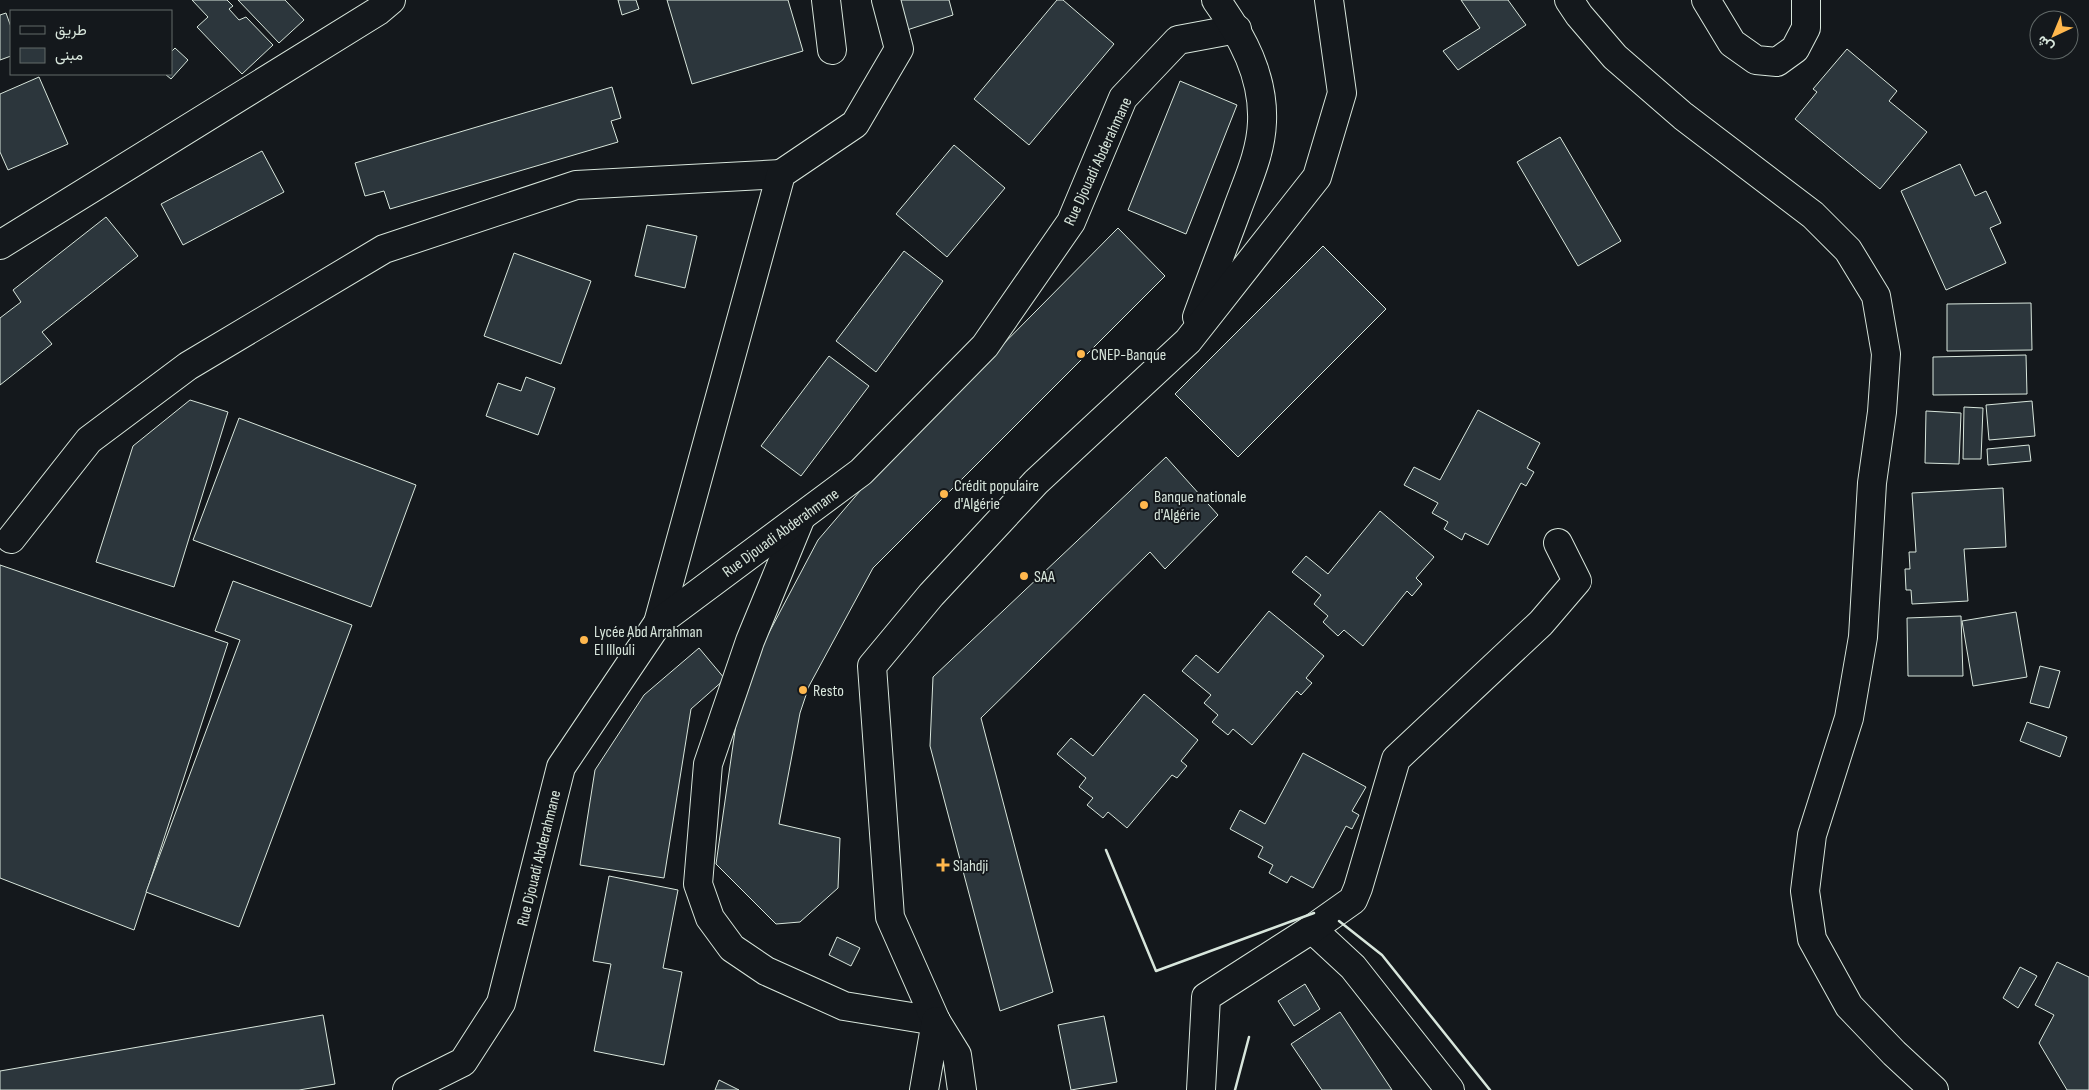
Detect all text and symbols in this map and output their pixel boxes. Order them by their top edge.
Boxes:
legend [10,10,172,75]
north arrow [2029,10,2079,60]
text: طريق [55,21,87,40]
text: ش [2033,32,2057,56]
text: مبنى [55,46,83,65]
street label: Rue Djouadi Abderahmane [1060,94,1136,229]
place label: CNEP-Banque [1091,346,1166,365]
marker: CNEP-Banque [1075,348,1087,360]
place label: Crédit populaire d'Algérie [954,477,1039,514]
street label: Rue Djouadi Abderahmane [719,485,843,582]
marker: Crédit populaire d'Algérie [938,488,950,500]
place label: Banque nationale d'Algérie [1154,488,1246,525]
marker: Banque nationale d'Algérie [1138,499,1150,511]
place label: SAA [1034,568,1055,587]
marker: SAA [1018,570,1030,582]
place label: Lycée Abd Arrahman El Illouli [594,623,703,660]
marker: Lycée Abd Arrahman El Illouli [578,634,590,646]
place label: Resto [813,682,844,701]
marker: Resto [797,684,809,696]
street label: Rue Djouadi Abderahmane [513,788,566,928]
place label: Slahdji [953,857,988,876]
marker: Slahdji [937,859,949,871]

